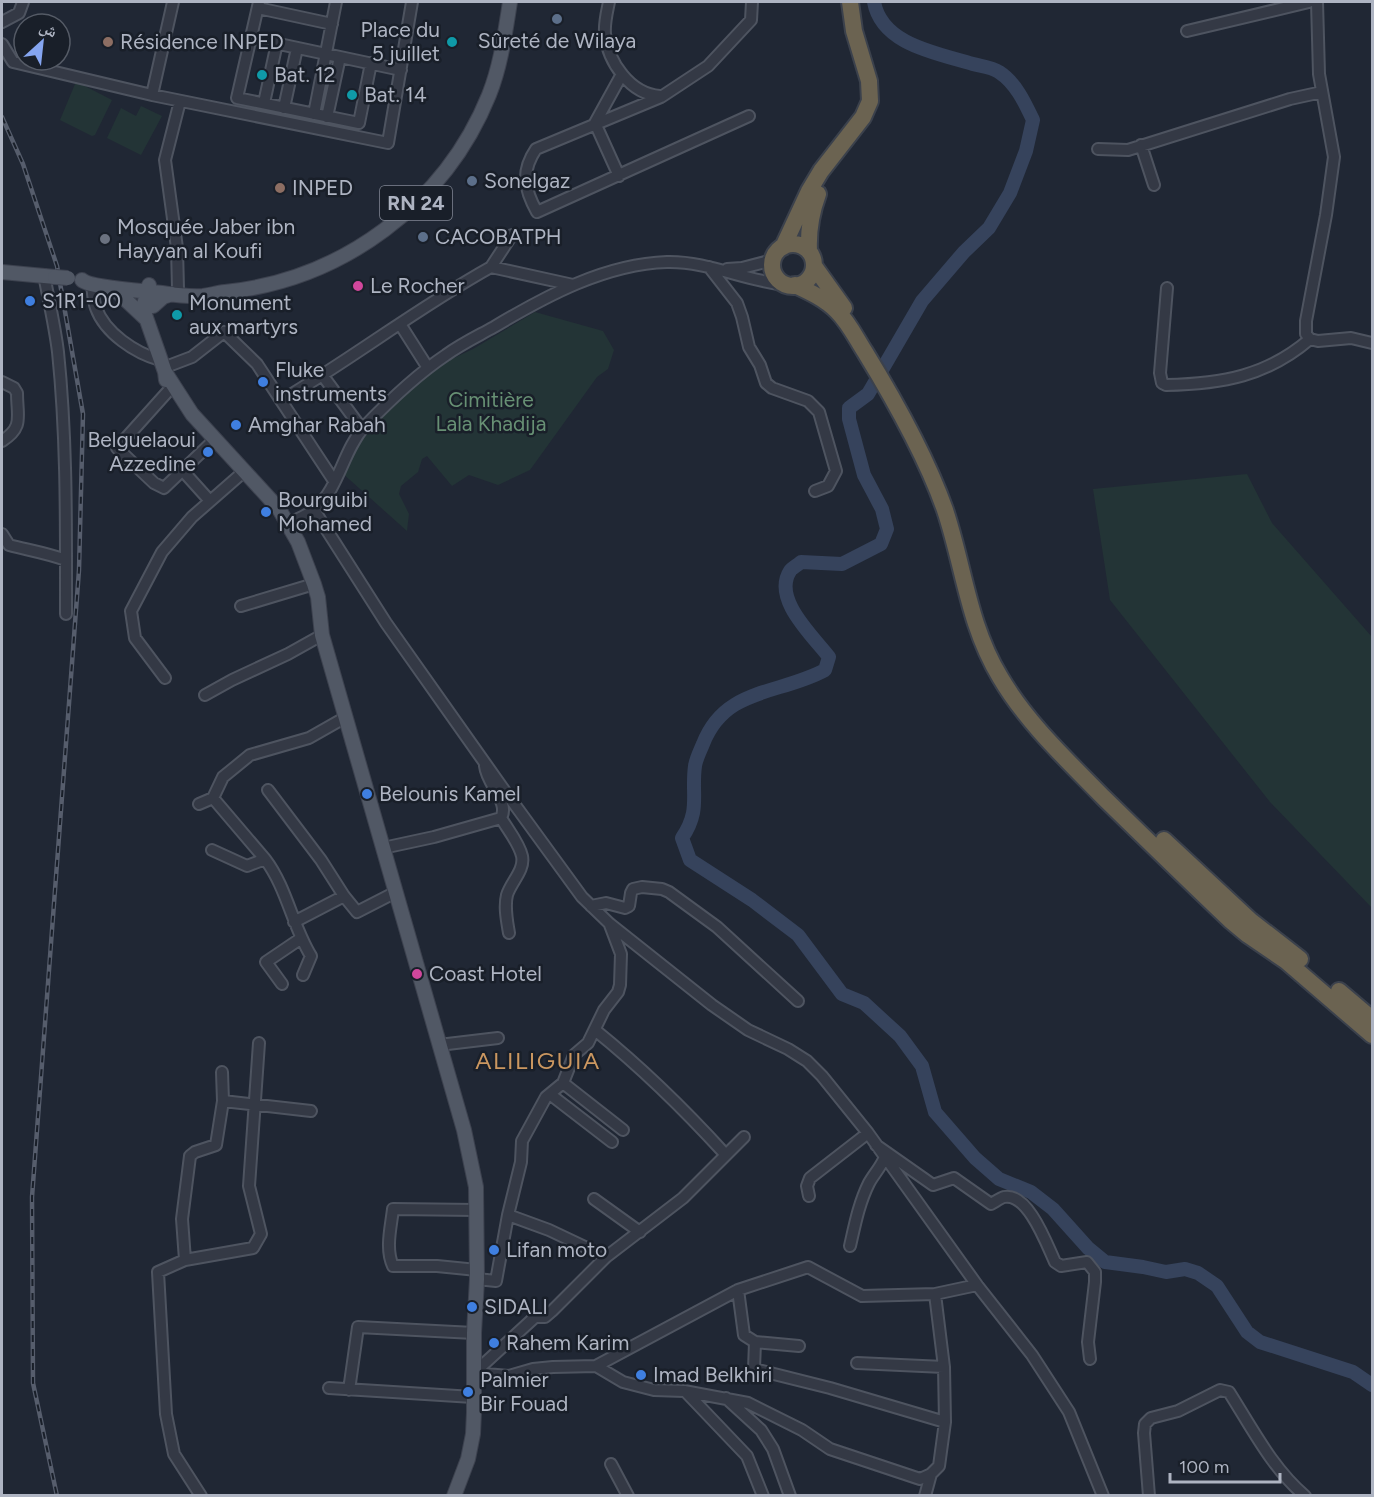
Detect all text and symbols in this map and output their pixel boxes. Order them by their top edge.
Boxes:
north arrow [12,12,72,72]
marker: Sûreté de Wilaya [550,12,564,26]
text: ش [37,17,60,41]
place label: Place du 5 juillet [360,17,440,66]
place label: Sûreté de Wilaya [478,28,636,53]
place label: Résidence INPED [120,29,284,54]
marker: Résidence INPED [101,35,115,49]
marker: Place du 5 juillet [445,35,459,49]
place label: Bat. 12 [274,62,335,87]
marker: Bat. 12 [255,68,269,82]
place label: Bat. 14 [364,82,427,107]
marker: Bat. 14 [345,88,359,102]
place label: Sonelgaz [484,168,570,193]
marker: Sonelgaz [465,174,479,188]
place label: INPED [292,175,353,200]
marker: INPED [273,181,287,195]
road number: RN 24 [380,186,452,220]
place label: Mosquée Jaber ibn Hayyan al Koufi [117,214,295,263]
place label: CACOBATPH [435,224,562,249]
marker: CACOBATPH [416,230,430,244]
marker: Mosquée Jaber ibn Hayyan al Koufi [98,232,112,246]
place label: Le Rocher [370,273,465,298]
marker: Le Rocher [351,279,365,293]
place label: S1R1-00 [42,288,121,313]
place label: Monument aux martyrs [189,290,298,339]
marker: S1R1-00 [23,294,37,308]
marker: Monument aux martyrs [170,308,184,322]
place label: Fluke instruments [275,357,387,406]
marker: Fluke instruments [256,375,270,389]
park label: Cimitière Lala Khadija [436,387,546,436]
place label: Amghar Rabah [248,412,386,437]
marker: Amghar Rabah [229,418,243,432]
place label: Belguelaoui Azzedine [87,427,196,476]
marker: Belguelaoui Azzedine [201,445,215,459]
place label: Bourguibi Mohamed [278,487,372,536]
marker: Bourguibi Mohamed [259,505,273,519]
place label: Belounis Kamel [379,781,521,806]
marker: Belounis Kamel [360,787,374,801]
place label: Coast Hotel [429,961,542,986]
marker: Coast Hotel [410,967,424,981]
district label: ALILIGUIA [475,1046,601,1075]
place label: Lifan moto [506,1237,607,1262]
marker: Lifan moto [487,1243,501,1257]
place label: SIDALI [484,1294,548,1319]
marker: SIDALI [465,1300,479,1314]
place label: Rahem Karim [506,1330,629,1355]
marker: Rahem Karim [487,1336,501,1350]
place label: Imad Belkhiri [653,1362,772,1387]
place label: Palmier Bir Fouad [480,1367,568,1416]
marker: Imad Belkhiri [634,1368,648,1382]
marker: Palmier Bir Fouad [461,1385,475,1399]
scale bar [1170,1446,1280,1484]
text: 100 m [1179,1456,1229,1478]

